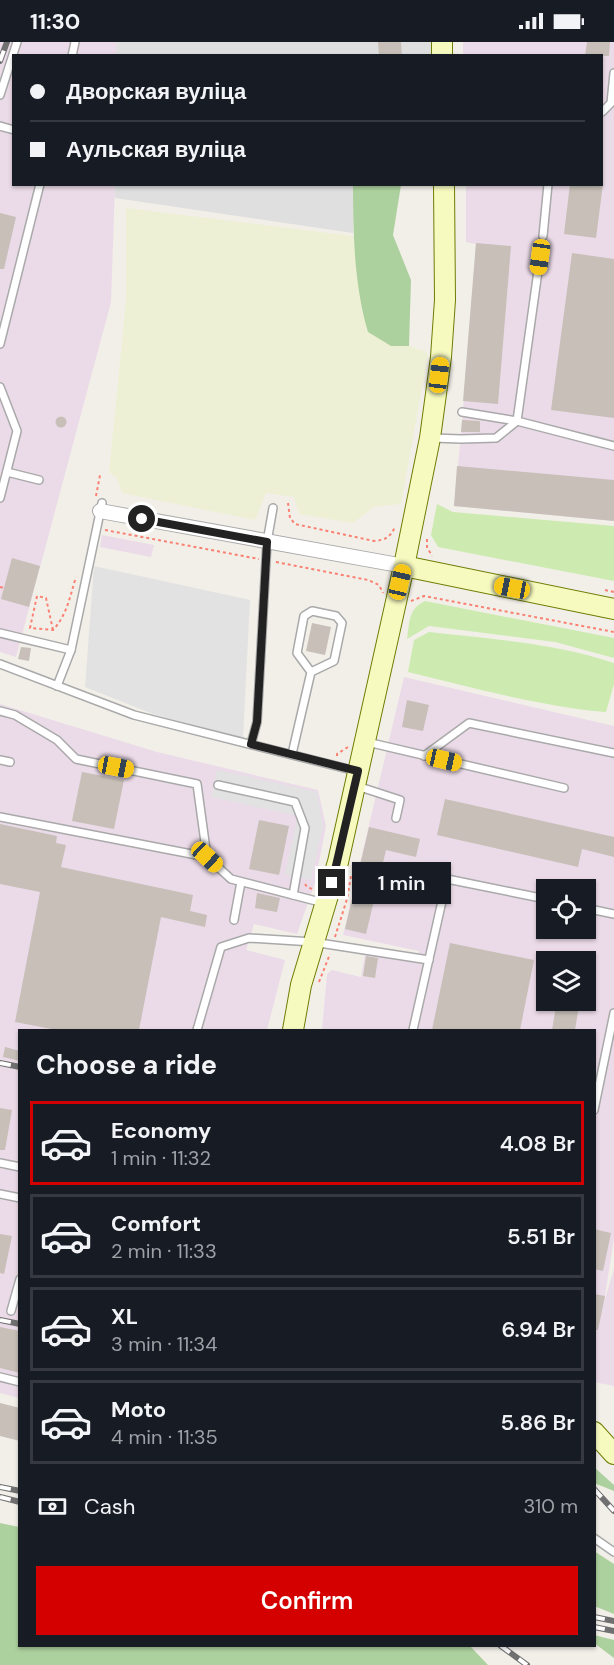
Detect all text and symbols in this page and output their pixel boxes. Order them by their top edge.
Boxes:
text: 11:30 [30,7,80,36]
text: Дворская вуліца [66,77,246,106]
text: Аульская вуліца [66,135,246,164]
car [529,238,551,276]
car [428,356,450,394]
route start [128,505,155,532]
car [387,562,413,602]
car [493,576,531,600]
car [424,747,464,773]
car [97,755,135,779]
car [188,838,226,876]
callout: 1 min [353,862,452,904]
route end [318,869,345,896]
text: 1 min [378,870,425,896]
map controls [536,879,596,1011]
button: locate [536,879,596,939]
button: layers [536,951,596,1011]
text: Choose a ride [36,1047,217,1082]
icon: car [39,1116,93,1170]
text: Economy [111,1116,211,1145]
text: 4.08 Br [500,1129,575,1158]
text: 1 min · 11:32 [111,1145,211,1171]
icon: car [39,1209,93,1263]
text: Comfort [111,1209,201,1238]
text: 5.51 Br [507,1222,575,1251]
text: 2 min · 11:33 [111,1238,217,1264]
icon: car [39,1302,93,1356]
text: XL [111,1302,138,1331]
text: 6.94 Br [501,1315,575,1344]
text: 3 min · 11:34 [111,1331,217,1357]
icon: car [39,1395,93,1449]
text: Moto [111,1395,166,1424]
text: 5.86 Br [501,1408,575,1437]
text: 4 min · 11:35 [111,1424,218,1450]
icon: cash [36,1490,69,1523]
text: Cash [84,1492,135,1521]
text: 310 m [523,1493,578,1519]
button: Confirm [36,1566,578,1635]

